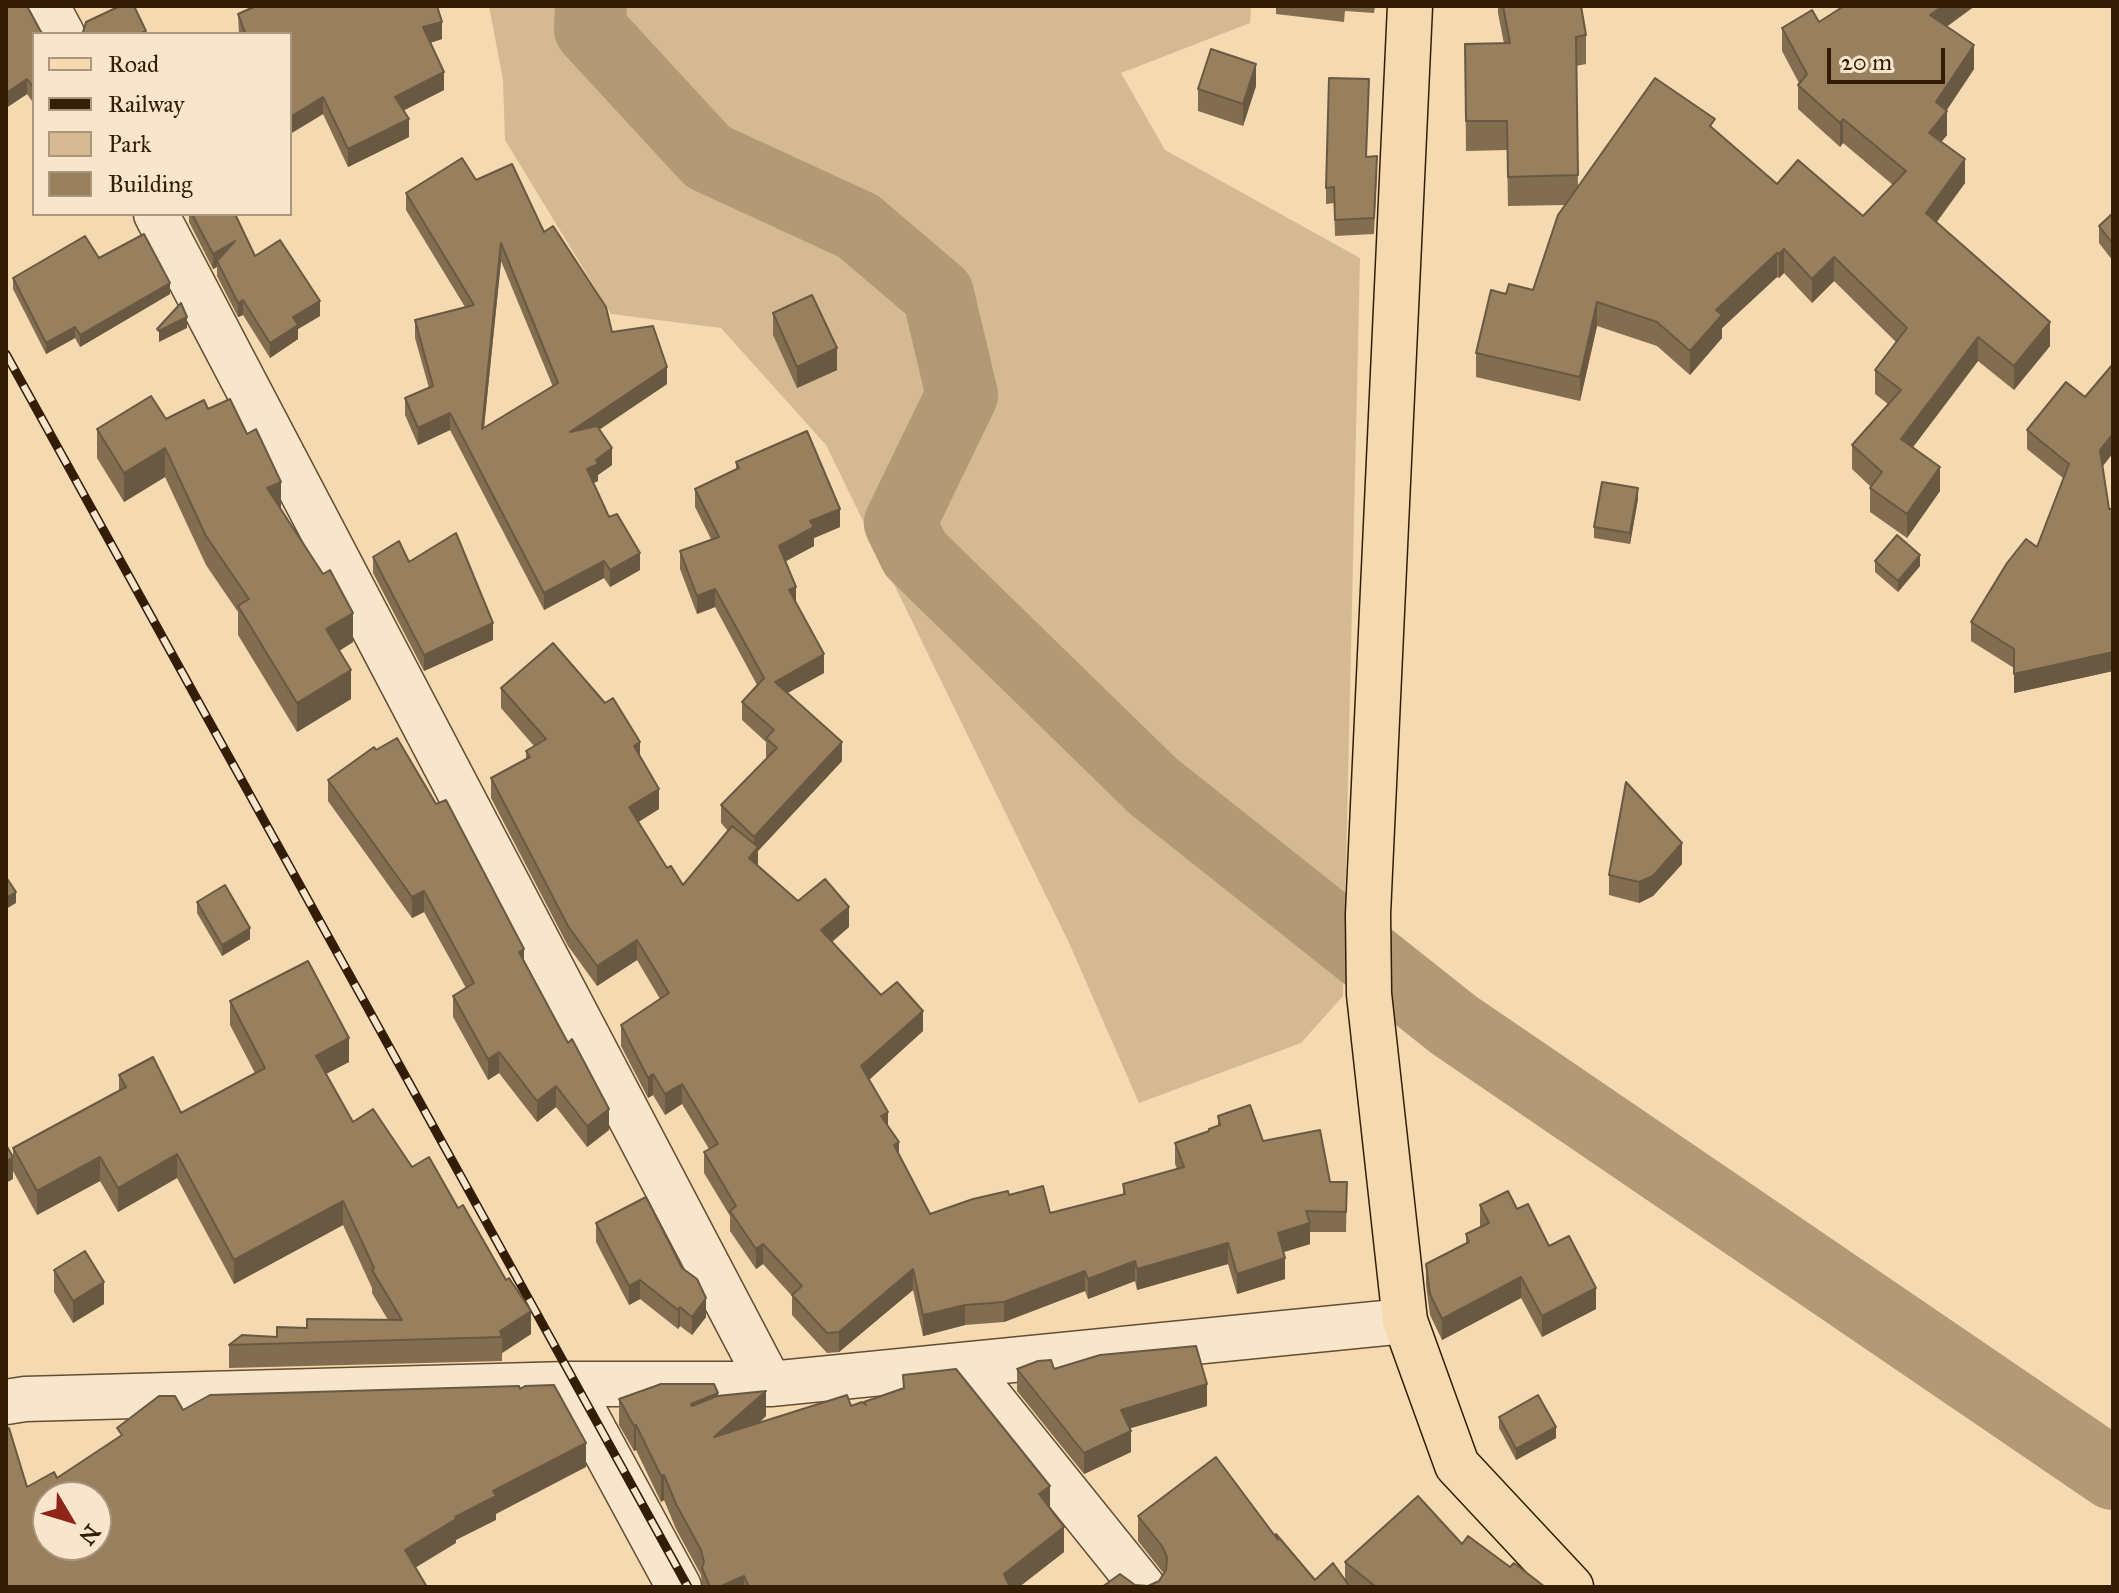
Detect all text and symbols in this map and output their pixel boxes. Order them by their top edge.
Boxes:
legend [32,32,292,216]
scale bar [1831,32,1949,82]
text: 20 m [1841,47,1892,77]
text: Road [108,49,159,79]
text: Railway [108,89,185,119]
text: Park [108,129,151,159]
text: Building [108,169,193,199]
north arrow [32,1481,112,1561]
text: N [73,1519,106,1551]

